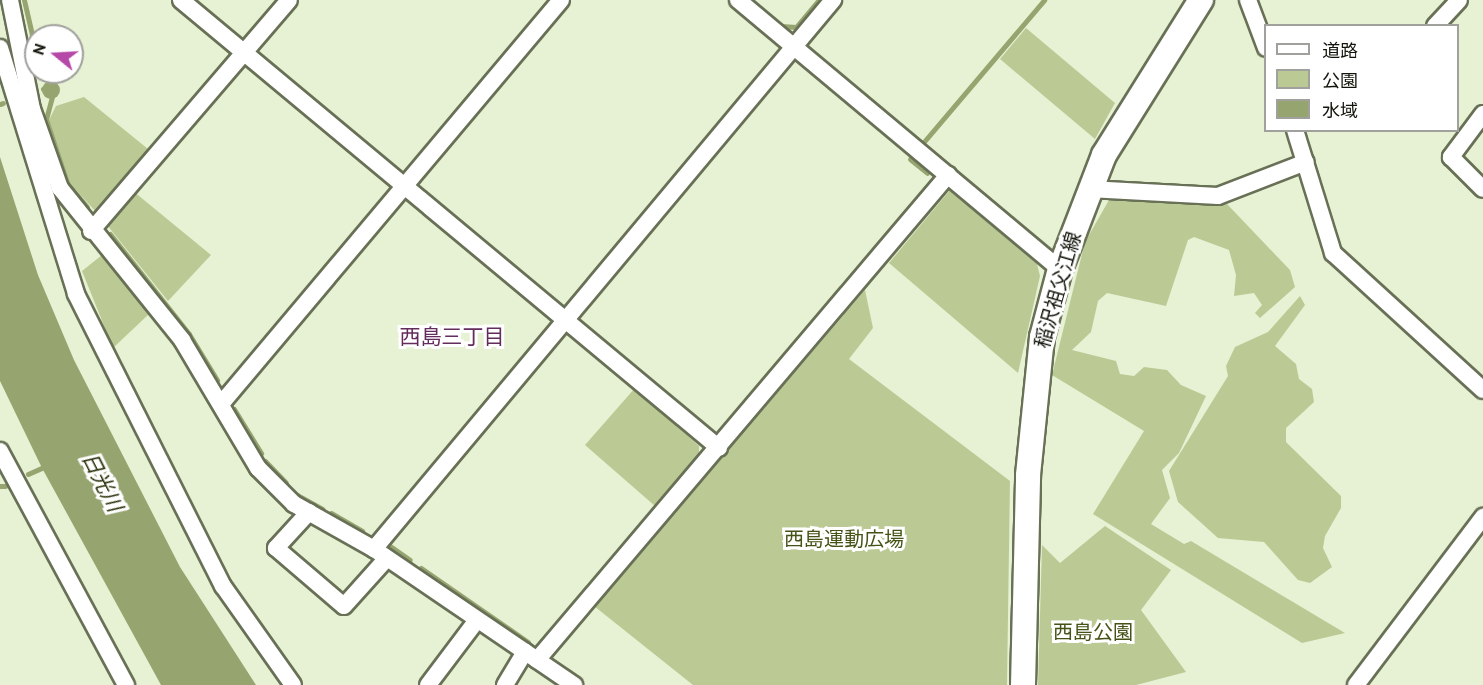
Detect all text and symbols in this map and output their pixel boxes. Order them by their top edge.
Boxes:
north arrow [24,24,84,84]
legend [1264,24,1459,132]
text: 道路 [1322,39,1358,62]
text: N [28,41,50,57]
text: 公園 [1322,69,1358,92]
text: 水域 [1322,99,1358,122]
street label: 稲沢祖父江線 [1030,229,1086,351]
district label: 西島三丁目 [400,324,504,350]
water label: 日光川 [76,448,128,516]
park label: 西島運動広場 [784,527,904,551]
park label: 西島公園 [1053,620,1133,644]

